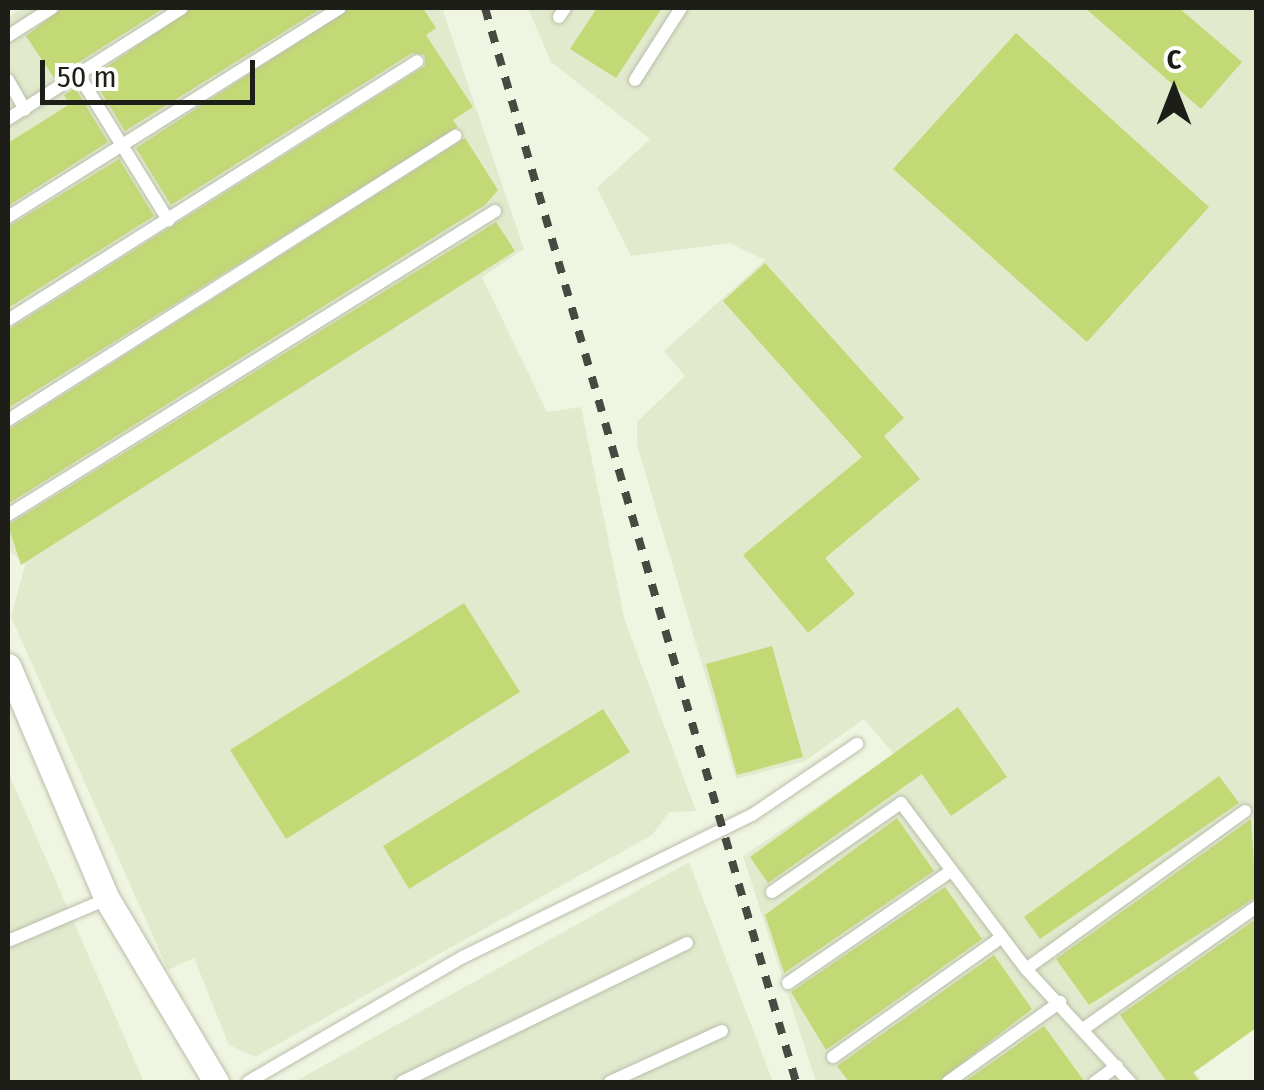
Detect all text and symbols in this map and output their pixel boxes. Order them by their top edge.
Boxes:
scale bar [45,40,260,102]
north arrow [1124,40,1224,140]
text: С [1167,43,1181,76]
text: 50 m [57,59,117,95]

